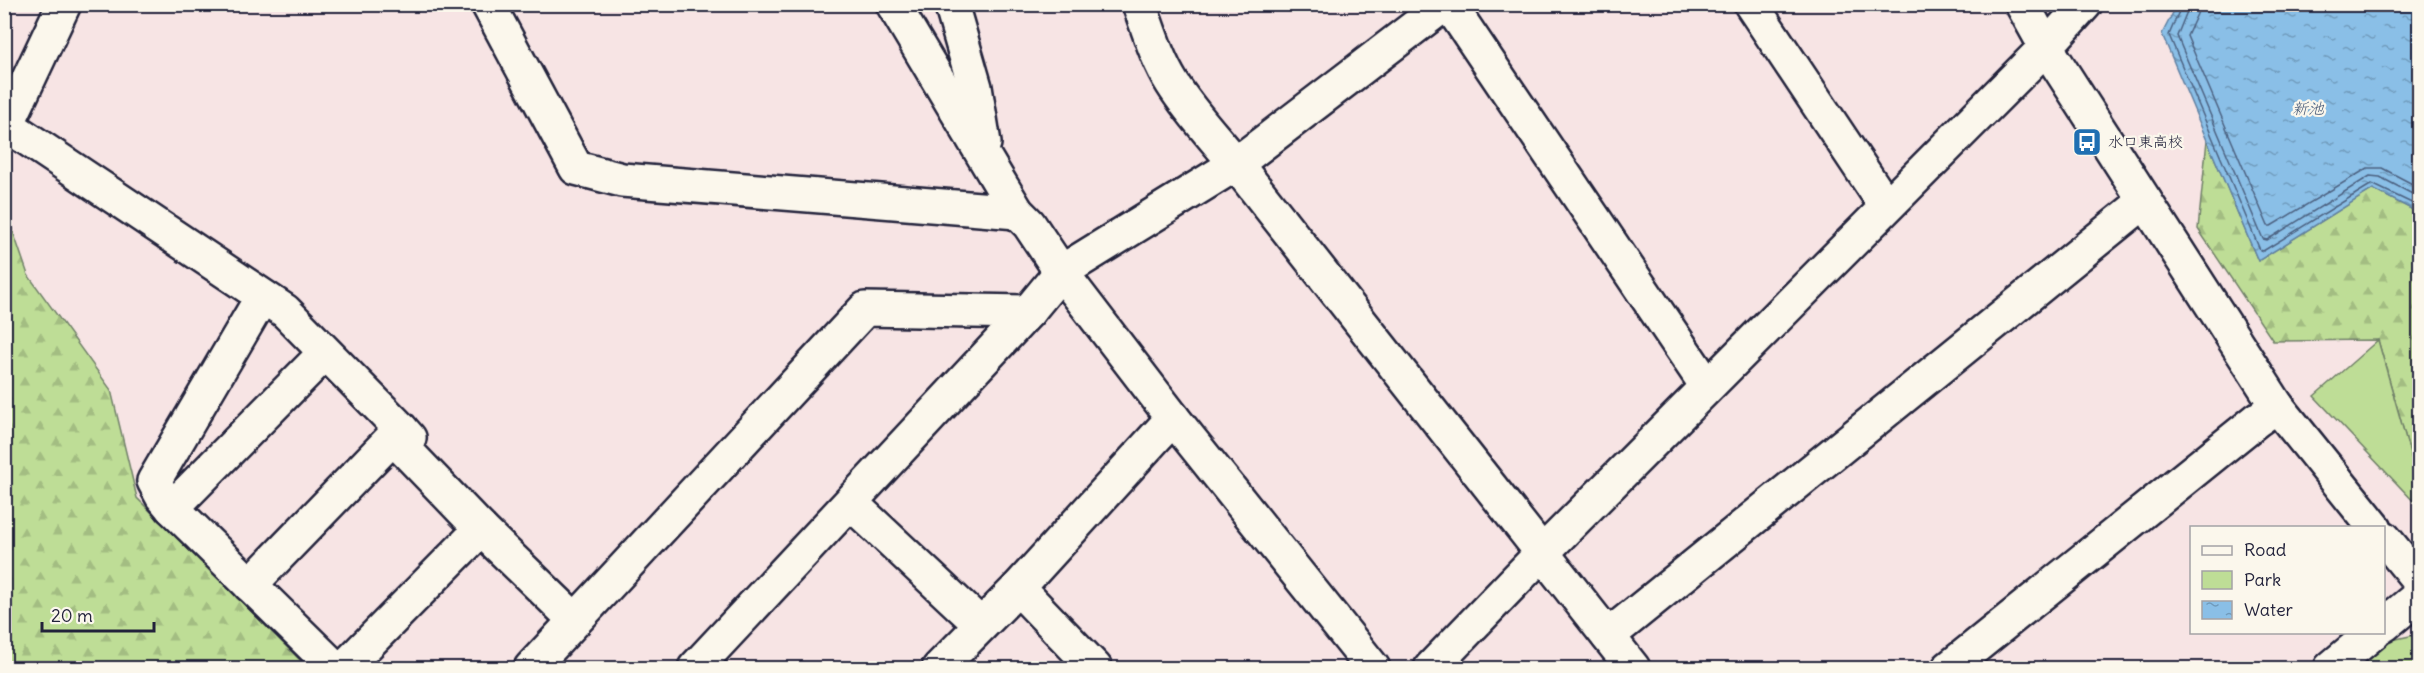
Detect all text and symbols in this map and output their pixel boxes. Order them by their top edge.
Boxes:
water label: 新池 [2292,98,2325,118]
bus stop icon: 水口東高校 [2071,126,2103,158]
place label: 水口東高校 [2108,132,2183,151]
legend [2190,526,2385,634]
text: Road [2244,538,2287,561]
text: Park [2244,568,2281,591]
scale bar [42,595,154,633]
text: Water [2244,598,2294,621]
text: 20 m [51,604,93,627]

